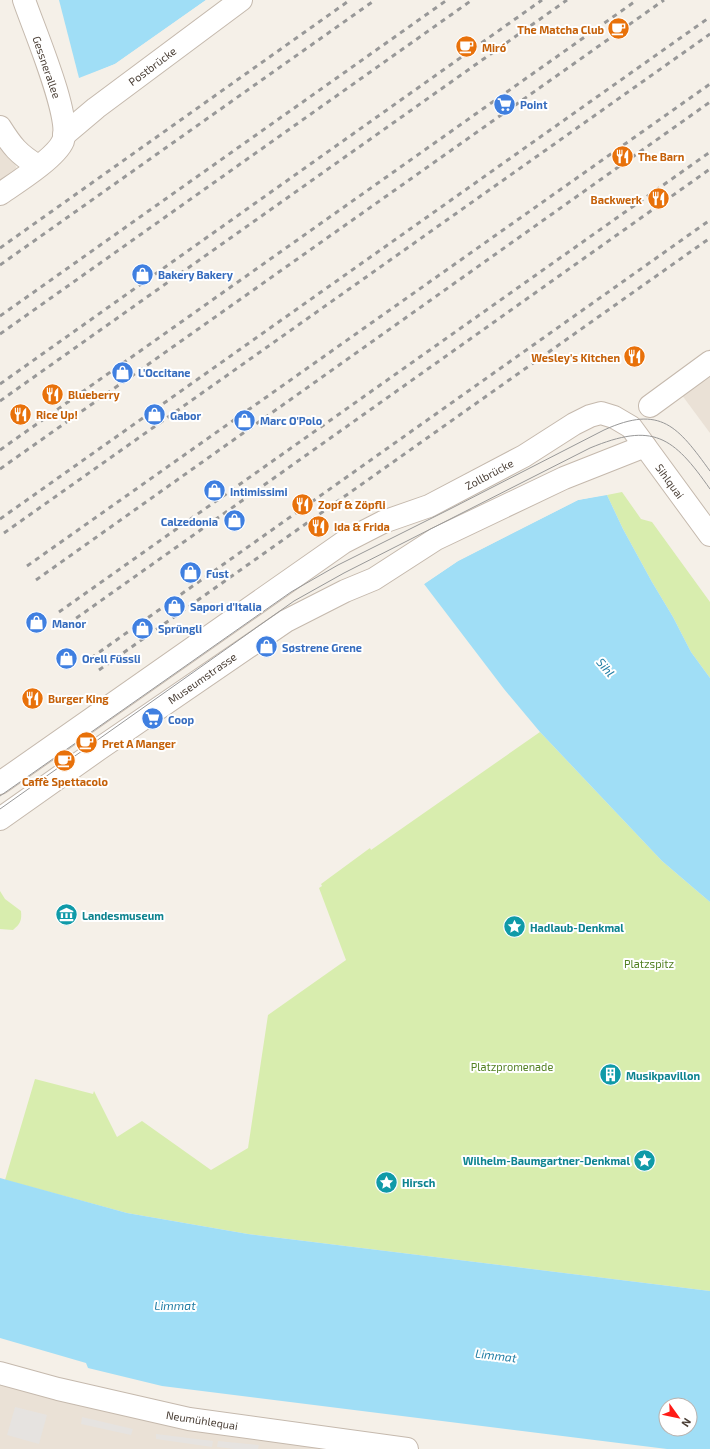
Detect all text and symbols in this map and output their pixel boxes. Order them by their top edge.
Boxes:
cafe icon: The Matcha Club [606,16,632,42]
place label: The Matcha Club [517,23,604,36]
street label: Gessnerallee [30,34,64,100]
cafe icon: Miró [454,34,480,60]
place label: Miró [482,41,507,54]
street label: Postbrücke [126,44,178,88]
supermarket icon: Point [492,91,518,117]
place label: Point [520,98,548,111]
restaurant icon: The Barn [610,143,636,169]
place label: The Barn [638,150,684,163]
restaurant icon: Backwerk [645,186,671,212]
place label: Backwerk [591,193,643,206]
shop icon: Bakery Bakery [130,261,156,287]
place label: Bakery Bakery [158,268,234,282]
restaurant icon: Wesley's Kitchen [622,344,648,370]
place label: Wesley's Kitchen [531,351,620,365]
shop icon: L'Occitane [110,359,136,385]
place label: L'Occitane [138,366,191,379]
restaurant icon: Blueberry [39,381,65,407]
place label: Blueberry [68,388,121,402]
restaurant icon: Rice Up! [7,401,33,427]
shop icon: Gabor [142,402,168,428]
shop icon: Marc O'Polo [232,407,258,433]
place label: Rice Up! [36,408,78,421]
place label: Gabor [170,409,201,422]
place label: Marc O'Polo [260,414,323,427]
street label: Zollbrücke [463,456,515,492]
street label: Sihlquai [653,461,687,501]
shop icon: Intimissimi [201,478,227,504]
place label: Intimissimi [230,485,288,498]
restaurant icon: Zopf & Zöpfli [290,491,316,517]
place label: Zopf & Zöpfli [318,498,385,511]
shop icon: Calzedonia [221,508,247,534]
restaurant icon: Ida & Frida [306,513,332,539]
place label: Calzedonia [161,515,218,528]
place label: Ida & Frida [334,520,390,533]
shop icon: Fust [177,560,203,586]
place label: Fust [206,567,229,580]
shop icon: Sapori d'Italia [161,593,187,619]
place label: Sapori d'Italia [190,600,262,613]
shop icon: Manor [23,610,49,636]
shop icon: Sprüngli [130,615,156,641]
place label: Manor [52,617,86,630]
place label: Sprüngli [158,622,202,635]
shop icon: Søstrene Grene [254,634,280,660]
place label: Søstrene Grene [282,641,362,654]
shop icon: Orell Füssli [53,645,79,671]
street label: Museumstrasse [165,650,239,706]
place label: Orell Füssli [82,652,141,665]
water label: Sihl [594,655,618,679]
restaurant icon: Burger King [19,685,45,711]
place label: Burger King [48,692,109,705]
supermarket icon: Coop [139,706,165,732]
place label: Coop [168,713,194,726]
cafe icon: Pret A Manger [74,730,100,756]
place label: Pret A Manger [102,737,176,750]
cafe icon: Caffè Spettacolo [52,748,78,774]
place label: Caffè Spettacolo [22,775,109,788]
museum icon: Landesmuseum [53,902,79,928]
place label: Landesmuseum [82,909,164,922]
place icon: Hadlaub-Denkmal [502,914,528,940]
place label: Hadlaub-Denkmal [530,921,624,934]
park label: Platzspitz [624,957,674,970]
park label: Platzpromenade [471,1060,553,1073]
building icon: Musikpavillon [598,1062,624,1088]
place label: Musikpavillon [626,1069,700,1082]
place icon: Wilhelm-Baumgartner-Denkmal [632,1147,658,1173]
place label: Wilhelm-Baumgartner-Denkmal [463,1154,630,1167]
place icon: Hirsch [374,1169,400,1195]
place label: Hirsch [402,1176,435,1189]
water label: Limmat [154,1298,196,1312]
water label: Limmat [475,1346,518,1365]
north arrow [658,1397,698,1437]
street label: Neumühlequai [165,1408,239,1432]
text: N [679,1416,694,1430]

